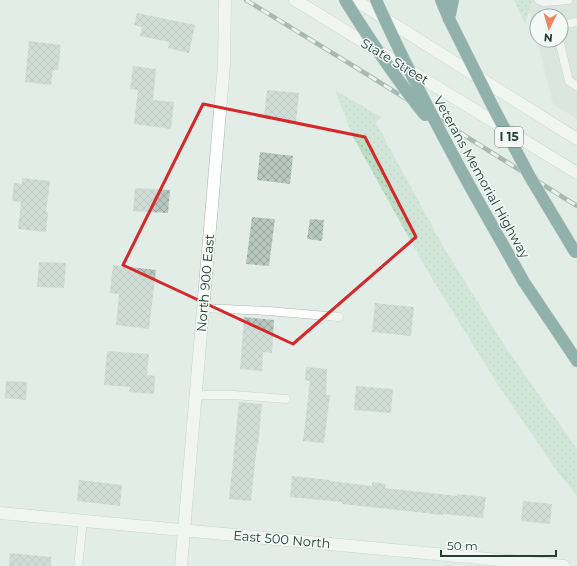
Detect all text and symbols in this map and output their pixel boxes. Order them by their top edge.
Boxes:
north arrow [529,8,569,48]
text: N [543,31,553,45]
street label: State Street [358,34,432,88]
street label: Veterans Memorial Highway [431,93,534,262]
road number: I 15 [495,127,523,147]
street label: North 900 East [193,233,217,333]
street label: East 500 North [233,527,331,551]
scale bar [441,532,556,558]
text: 50 m [447,538,478,553]

